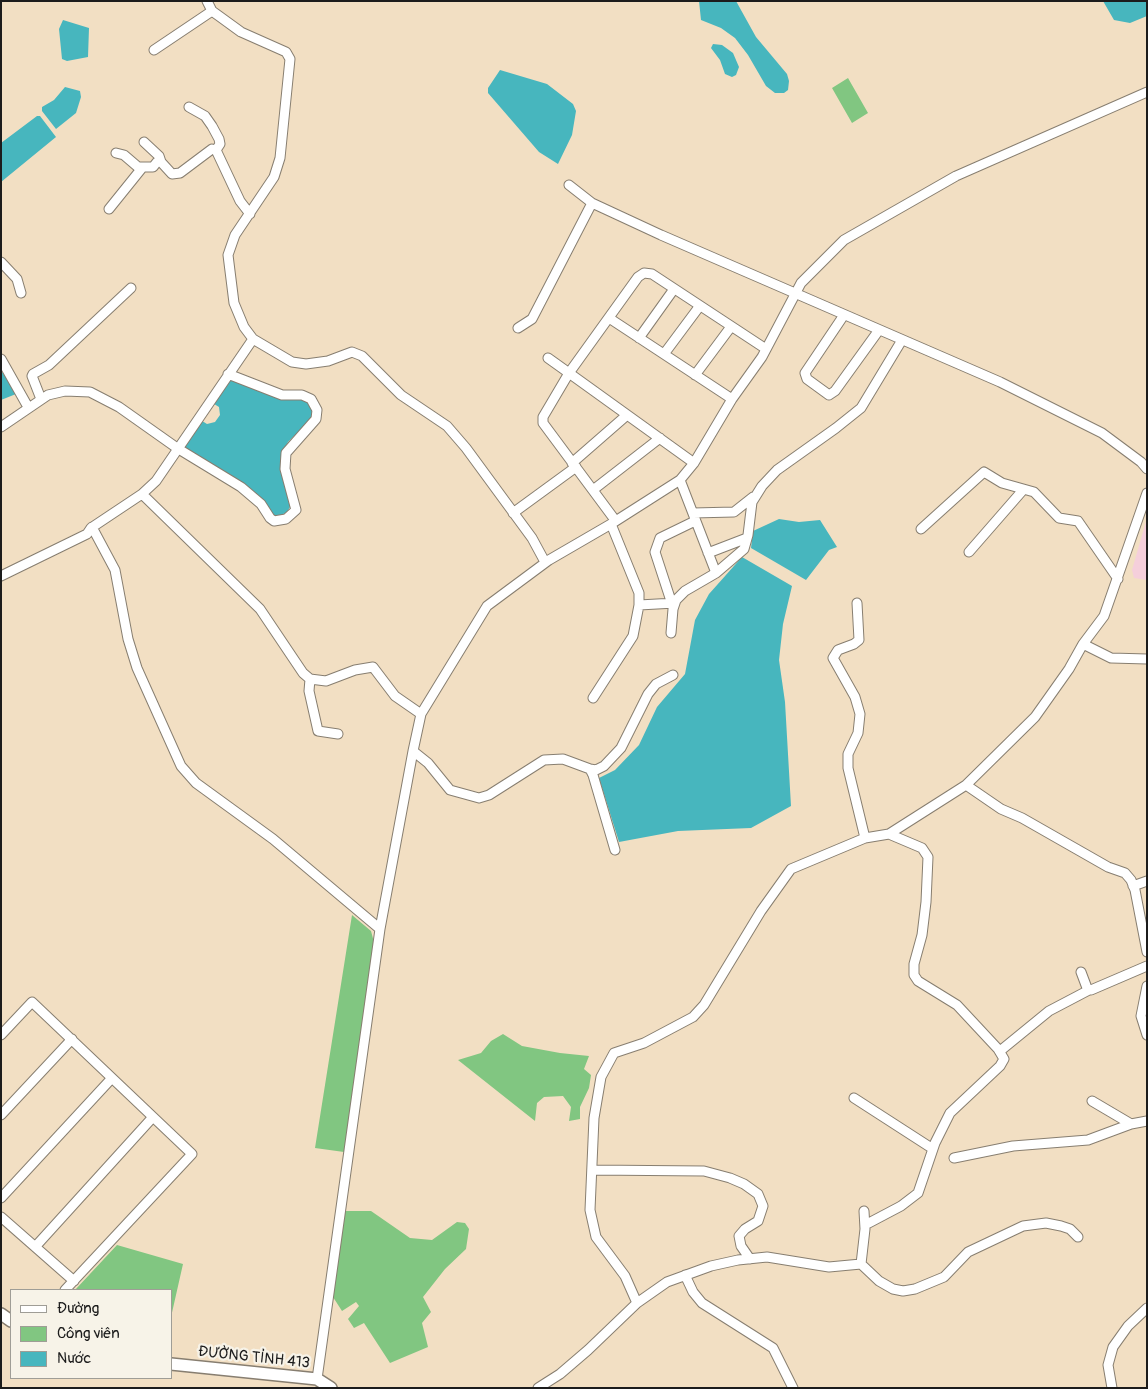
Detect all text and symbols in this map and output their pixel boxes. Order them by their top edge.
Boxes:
legend [10,1289,172,1379]
text: Đường [57,1299,99,1318]
text: Công viên [57,1324,120,1343]
street label: ĐƯỜNG TỈNH 413 [197,1343,311,1373]
text: Nước [57,1349,91,1368]

